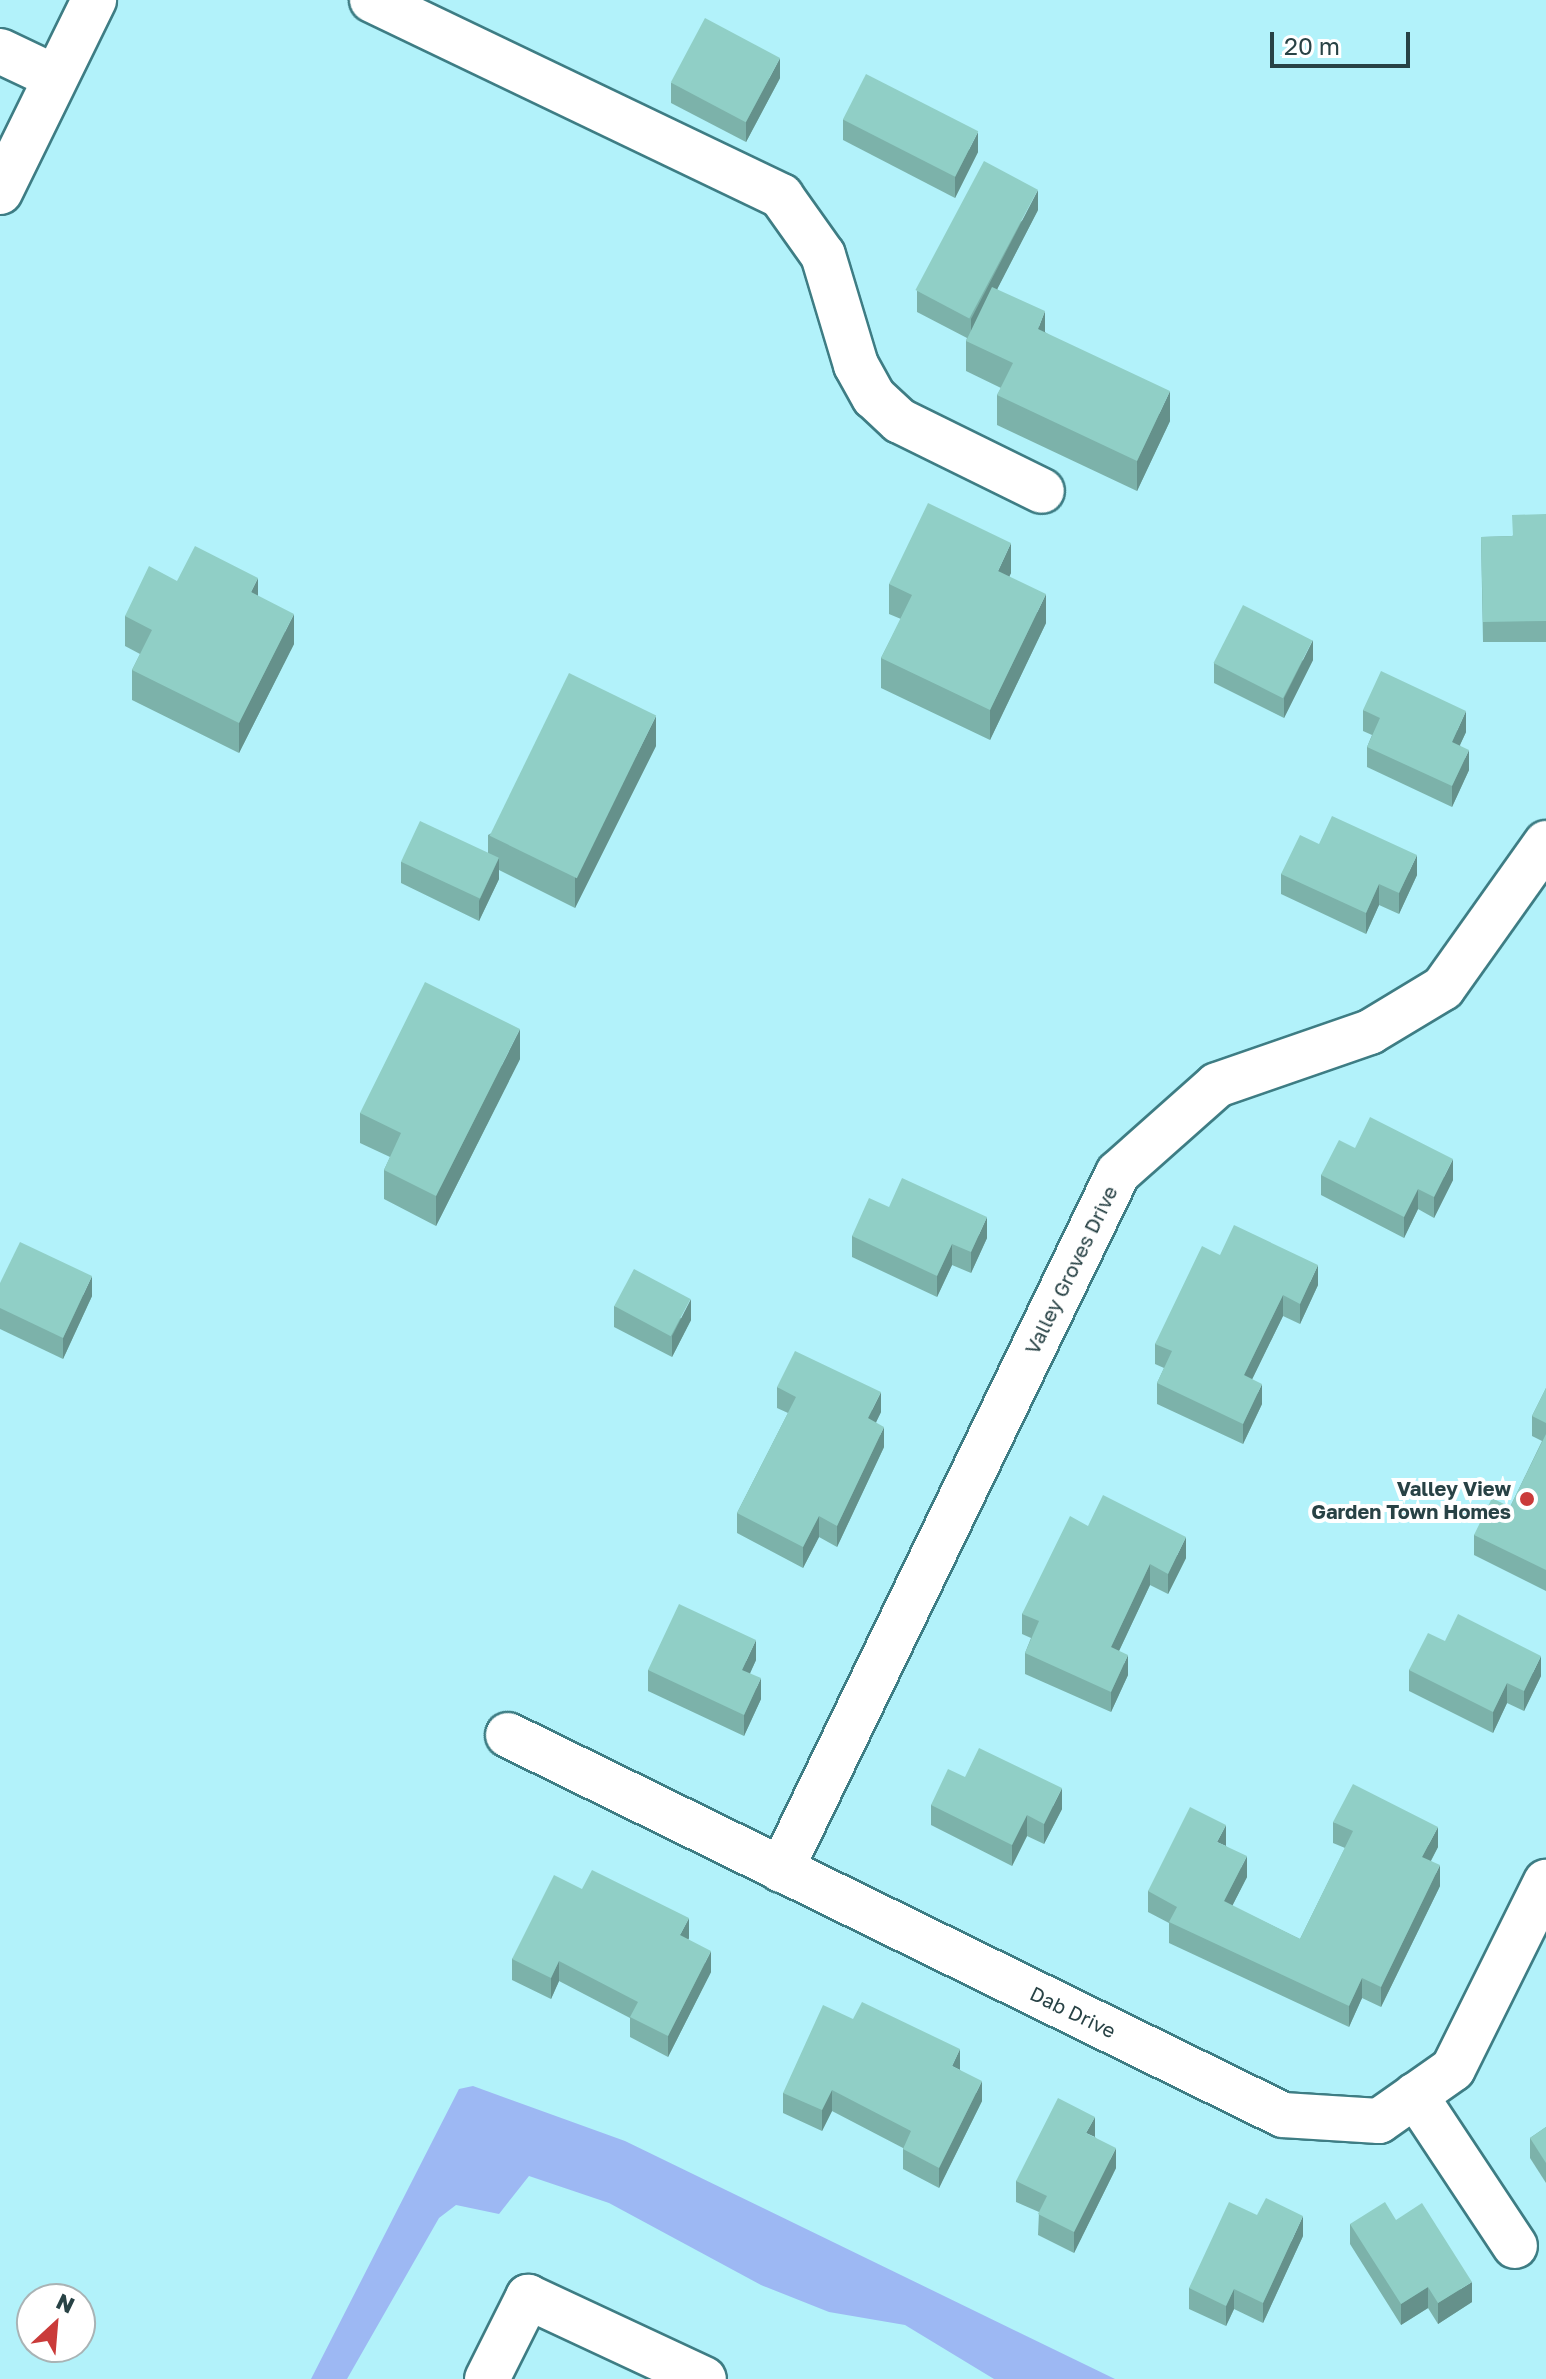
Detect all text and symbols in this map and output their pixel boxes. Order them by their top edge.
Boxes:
scale bar [1274,16,1414,66]
text: 20 m [1284,31,1340,60]
street label: Valley Groves Drive [1020,1182,1122,1358]
place label: Valley View Garden Town Homes [1311,1476,1511,1523]
marker: Valley View Garden Town Homes [1518,1490,1536,1508]
street label: Dab Drive [1026,1981,1120,2043]
north arrow [16,2283,96,2363]
text: N [52,2287,79,2319]

